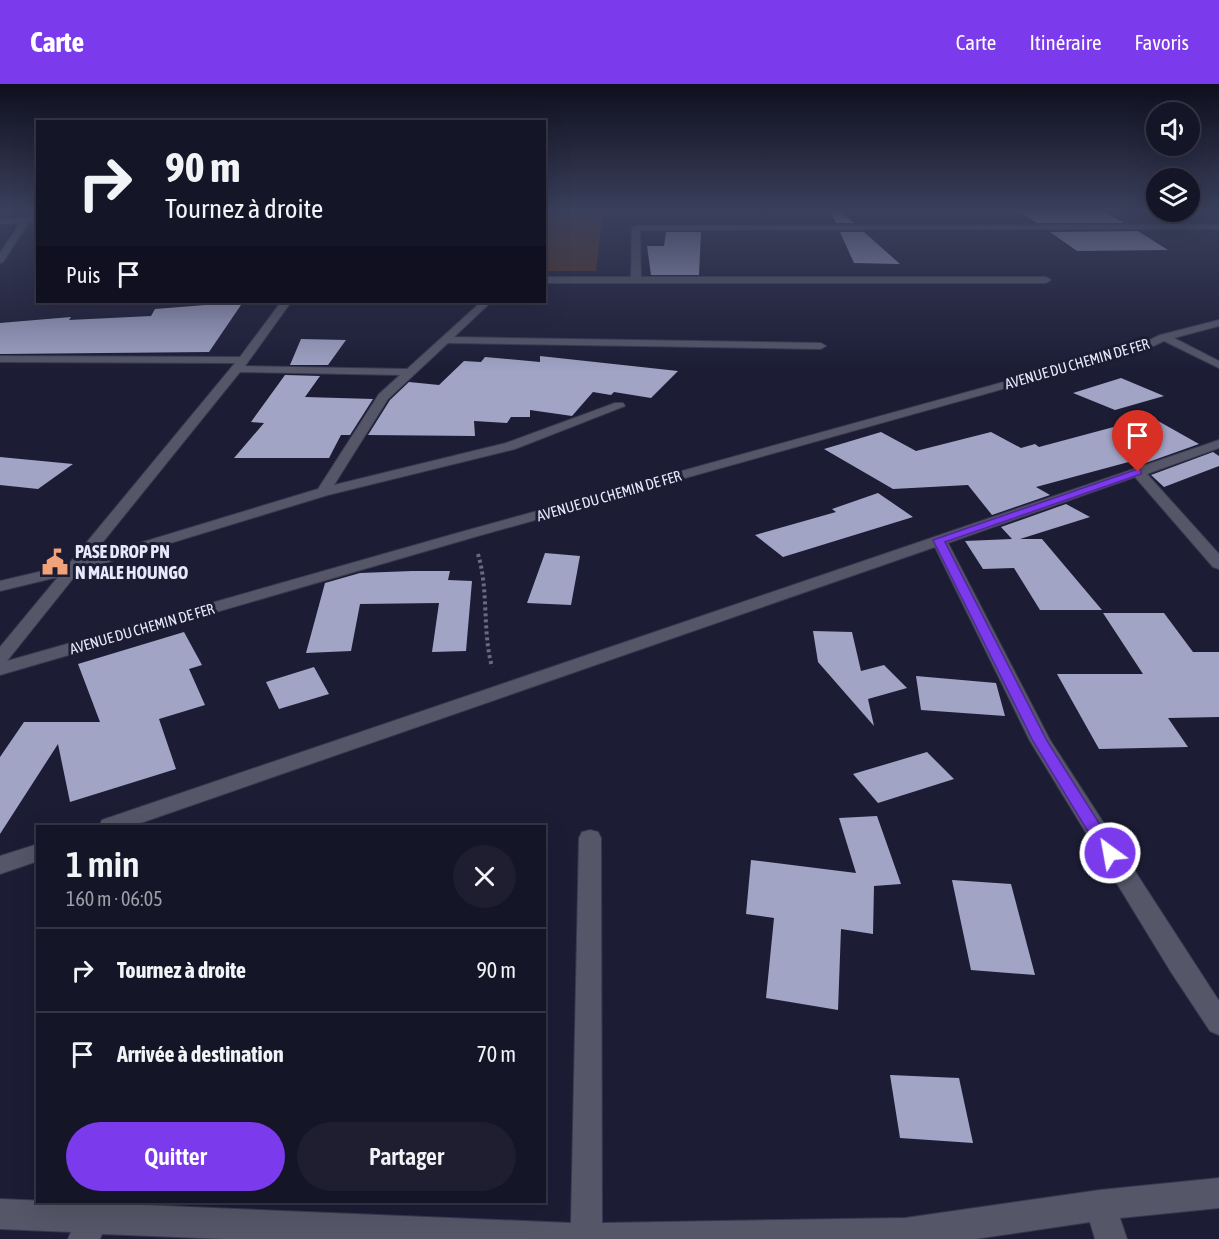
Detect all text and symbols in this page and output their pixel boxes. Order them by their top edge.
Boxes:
text: Carte [30,26,84,58]
text: Carte [956,30,996,54]
text: Itinéraire [1029,30,1101,54]
text: Favoris [1134,30,1189,54]
map controls [1146,102,1200,222]
button: sound [1146,102,1200,156]
text: 90 m [165,143,240,191]
icon: right [66,144,144,222]
button: layers [1146,168,1200,222]
text: Tournez à droite [165,193,323,224]
icon: arrive [112,258,145,291]
text: Puis [66,262,100,288]
street label: AVENUE DU CHEMIN DE FER [1003,335,1152,392]
pin [1112,410,1163,472]
icon: arrive [1121,419,1154,452]
street label: AVENUE DU CHEMIN DE FER [535,467,684,524]
place label: PASE DROP PN N MALE HOUNGO [75,541,188,583]
public building icon: PASE DROP PN N MALE HOUNGO [40,547,70,577]
street label: AVENUE DU CHEMIN DE FER [68,600,217,657]
position arrow [1078,821,1142,885]
text: 1 min [66,843,140,885]
button: close [453,845,516,908]
text: 160 m · 06:05 [66,887,163,910]
icon: right [66,954,99,987]
text: Tournez à droite [117,957,246,983]
text: 90 m [476,957,516,983]
icon: arrive [66,1038,99,1071]
text: Arrivée à destination [117,1041,284,1067]
text: 70 m [476,1041,516,1067]
button: Quitter [66,1122,285,1191]
button: Partager [297,1122,516,1191]

